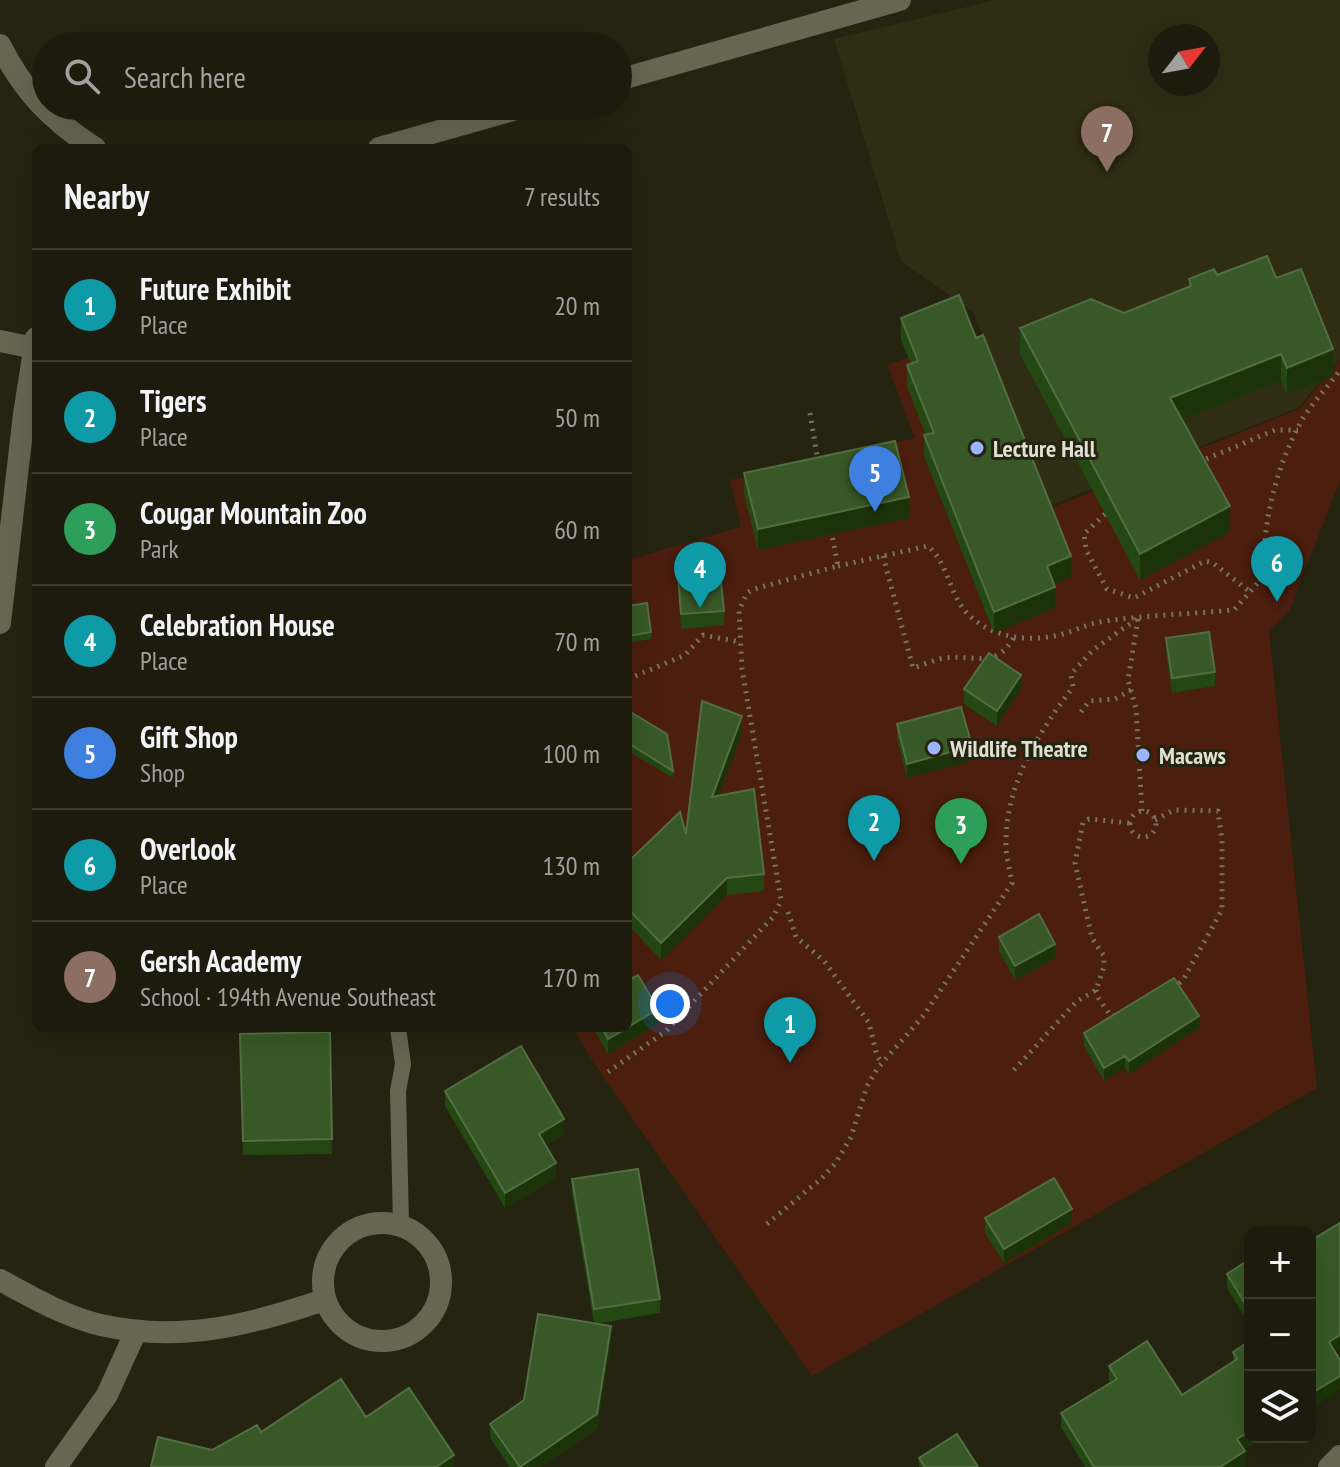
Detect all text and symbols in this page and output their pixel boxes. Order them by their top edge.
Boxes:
north arrow [1148,24,1220,96]
search box [32,32,632,120]
icon: search [60,54,104,98]
text: Search here [124,57,246,96]
pin: 7 [1081,106,1133,172]
text: Nearby [64,174,149,218]
text: 7 results [524,180,600,213]
text: Future Exhibit [140,269,291,308]
text: 1 [84,289,96,322]
text: 20 m [554,289,600,322]
text: Place [140,308,188,341]
text: Tigers [140,381,206,420]
text: 2 [84,401,96,434]
text: 50 m [554,401,600,434]
text: Place [140,420,188,453]
place label: Lecture Hall [993,433,1096,464]
marker: Lecture Hall [968,439,986,457]
pin: 5 [849,446,901,512]
text: Cougar Mountain Zoo [140,493,367,532]
text: 3 [84,513,96,546]
text: 60 m [554,513,600,546]
text: Park [140,532,179,565]
pin: 6 [1251,536,1303,602]
pin: 4 [674,542,726,608]
text: Celebration House [140,605,335,644]
text: 4 [84,625,96,658]
text: 70 m [554,625,600,658]
text: Place [140,644,188,677]
text: Gift Shop [140,717,238,756]
place label: Wildlife Theatre [949,733,1088,764]
text: 5 [84,737,96,770]
text: 100 m [542,737,600,770]
marker: Wildlife Theatre [925,739,943,757]
place label: Macaws [1159,740,1226,771]
marker: Macaws [1134,746,1152,764]
text: Shop [140,756,185,789]
pin: 2 [848,795,900,861]
pin: 3 [935,798,987,864]
text: Overlook [140,829,236,868]
text: 6 [84,849,96,882]
text: 130 m [542,849,600,882]
text: Place [140,868,188,901]
text: Gersh Academy [140,941,301,980]
text: 7 [84,961,96,994]
text: 170 m [542,961,600,994]
text: School · 194th Avenue Southeast [140,980,436,1013]
your location [650,984,690,1024]
pin: 1 [764,997,816,1063]
map controls [1244,1227,1316,1443]
button: + [1244,1227,1316,1299]
button: − [1244,1299,1316,1371]
button: layers [1244,1371,1316,1443]

